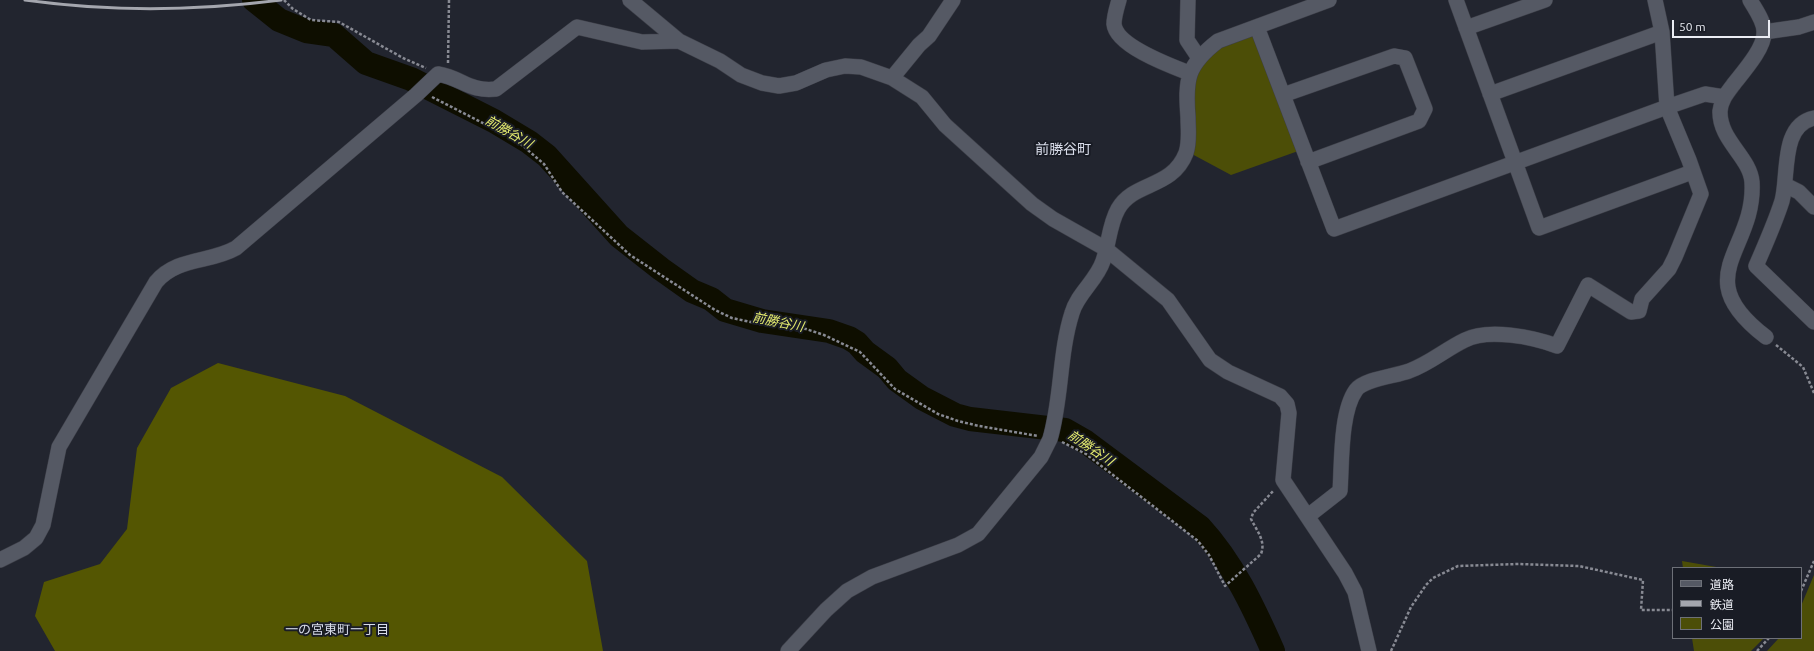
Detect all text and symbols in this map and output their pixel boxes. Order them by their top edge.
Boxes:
scale bar [1674,12,1772,38]
text: 50 m [1679,20,1706,33]
water label: 前勝谷川 [483,112,535,152]
district label: 前勝谷町 [1035,141,1091,157]
water label: 前勝谷川 [751,309,805,335]
water label: 前勝谷川 [1065,427,1117,469]
legend [1672,567,1802,639]
text: 道路 [1710,578,1734,591]
text: 鉄道 [1710,598,1734,611]
text: 公園 [1710,618,1734,631]
district label: 一の宮東町一丁目 [285,622,389,638]

